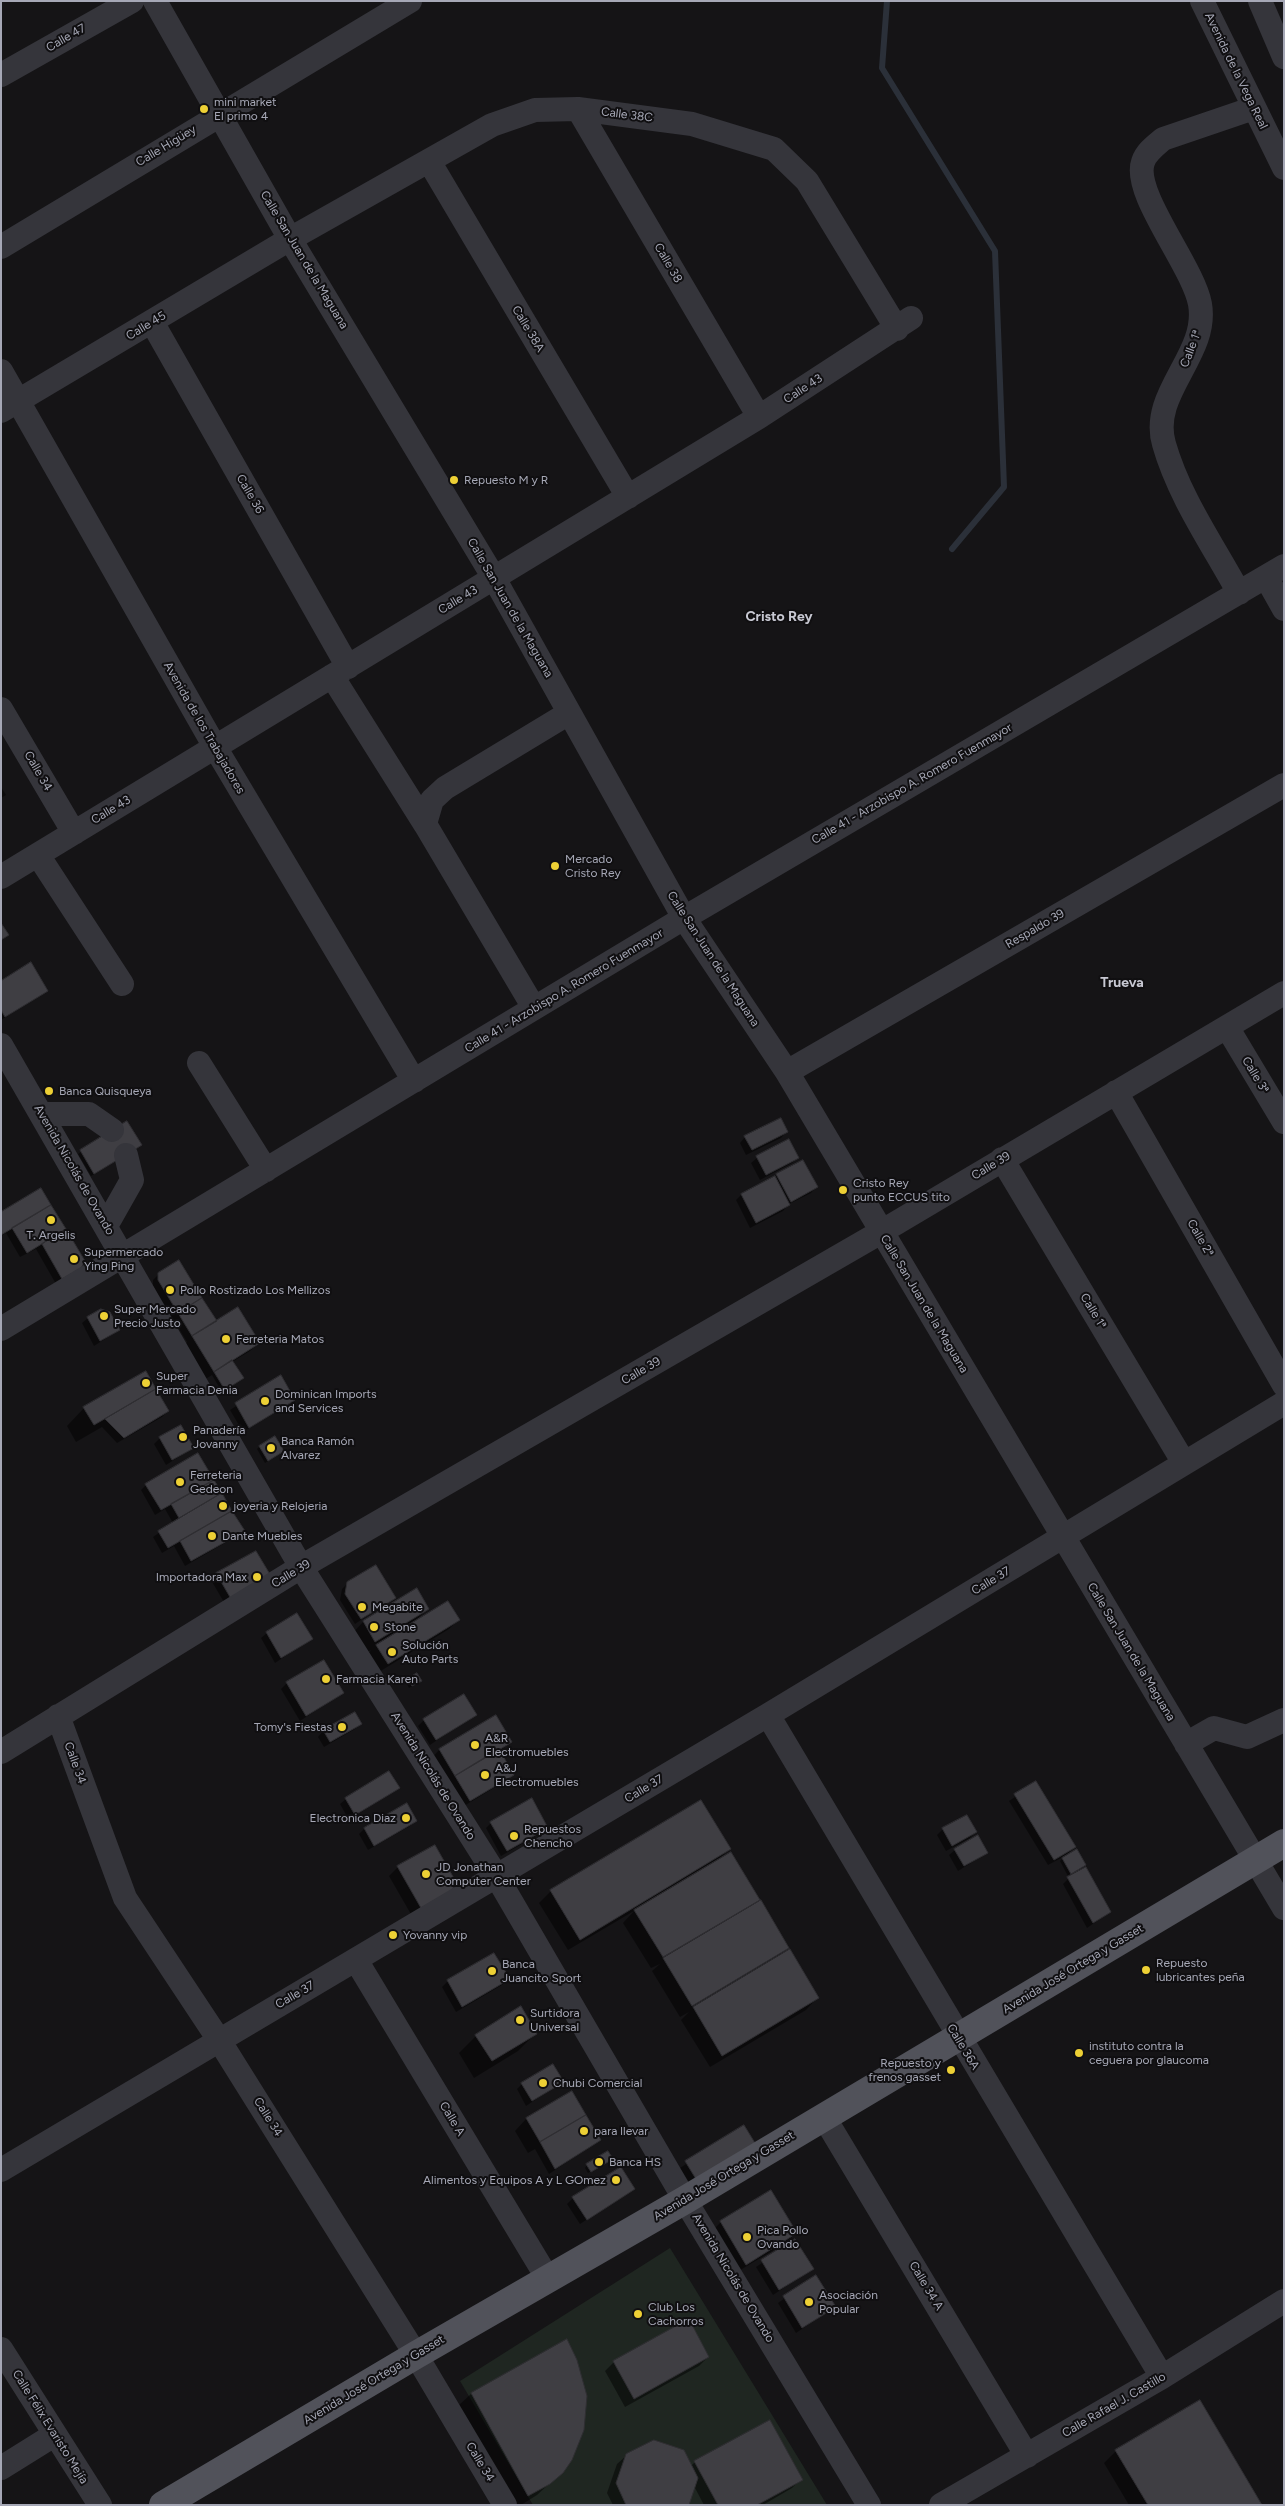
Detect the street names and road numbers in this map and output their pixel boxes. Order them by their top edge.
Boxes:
street label: Avenida de la Vega Real [1202,10,1270,132]
street label: Calle 47 [44,21,88,55]
street label: Calle 38C [600,105,654,125]
street label: Calle Higüey [133,122,199,170]
street label: Calle San Juan de la Maguana [257,188,351,332]
street label: Calle 38 [651,241,685,285]
street label: Calle 38A [509,303,547,355]
street label: Calle 45 [123,309,169,343]
street label: Calle 1ª [1177,328,1205,370]
street label: Calle 43 [781,371,825,407]
street label: Calle 36 [233,472,267,516]
street label: Calle San Juan de la Maguana [464,536,556,680]
street label: Calle 43 [436,583,480,617]
street label: Avenida de los Trabajadores [160,660,248,796]
street label: Calle 41 - Arzobispo A. Romero Fuenmayor [809,721,1015,847]
street label: Calle 34 [21,749,55,793]
street label: Calle 43 [89,793,133,827]
street label: Calle San Juan de la Maguana [664,889,762,1029]
street label: Respaldo 39 [1003,906,1067,952]
street label: Calle 41 - Arzobispo A. Romero Fuenmayor [462,926,666,1056]
street label: Calle 3ª [1239,1054,1271,1096]
street label: Avenida Nicolás de Ovando [31,1102,117,1238]
street label: Calle 39 [969,1149,1013,1183]
street label: Calle 2ª [1184,1217,1216,1259]
street label: Calle San Juan de la Maguana [877,1232,971,1376]
street label: Calle 1ª [1077,1291,1109,1331]
street label: Calle 39 [619,1354,663,1388]
street label: Calle 39 [269,1557,313,1591]
street label: Calle 37 [969,1564,1013,1598]
street label: Calle San Juan de la Maguana [1084,1580,1178,1724]
street label: Avenida Nicolás de Ovando [388,1710,478,1842]
street label: Calle 34 [61,1740,89,1786]
street label: Calle 37 [622,1772,666,1806]
street label: Avenida José Ortega y Gasset [1000,1921,1146,2017]
street label: Calle 37 [273,1978,317,2012]
street label: Calle 36A [944,2021,982,2073]
street label: Calle 34 [250,2095,286,2139]
street label: Calle A [436,2099,468,2139]
street label: Avenida José Ortega y Gasset [651,2128,797,2224]
street label: Avenida Nicolás de Ovando [689,2211,777,2345]
street label: Calle 34 A [906,2259,946,2313]
street label: Avenida José Ortega y Gasset [301,2332,447,2428]
street label: Calle Félix Evaristo Mejía [9,2367,91,2487]
street label: Calle Rafael J. Castillo [1060,2369,1168,2441]
street label: Calle 34 [463,2440,497,2484]

